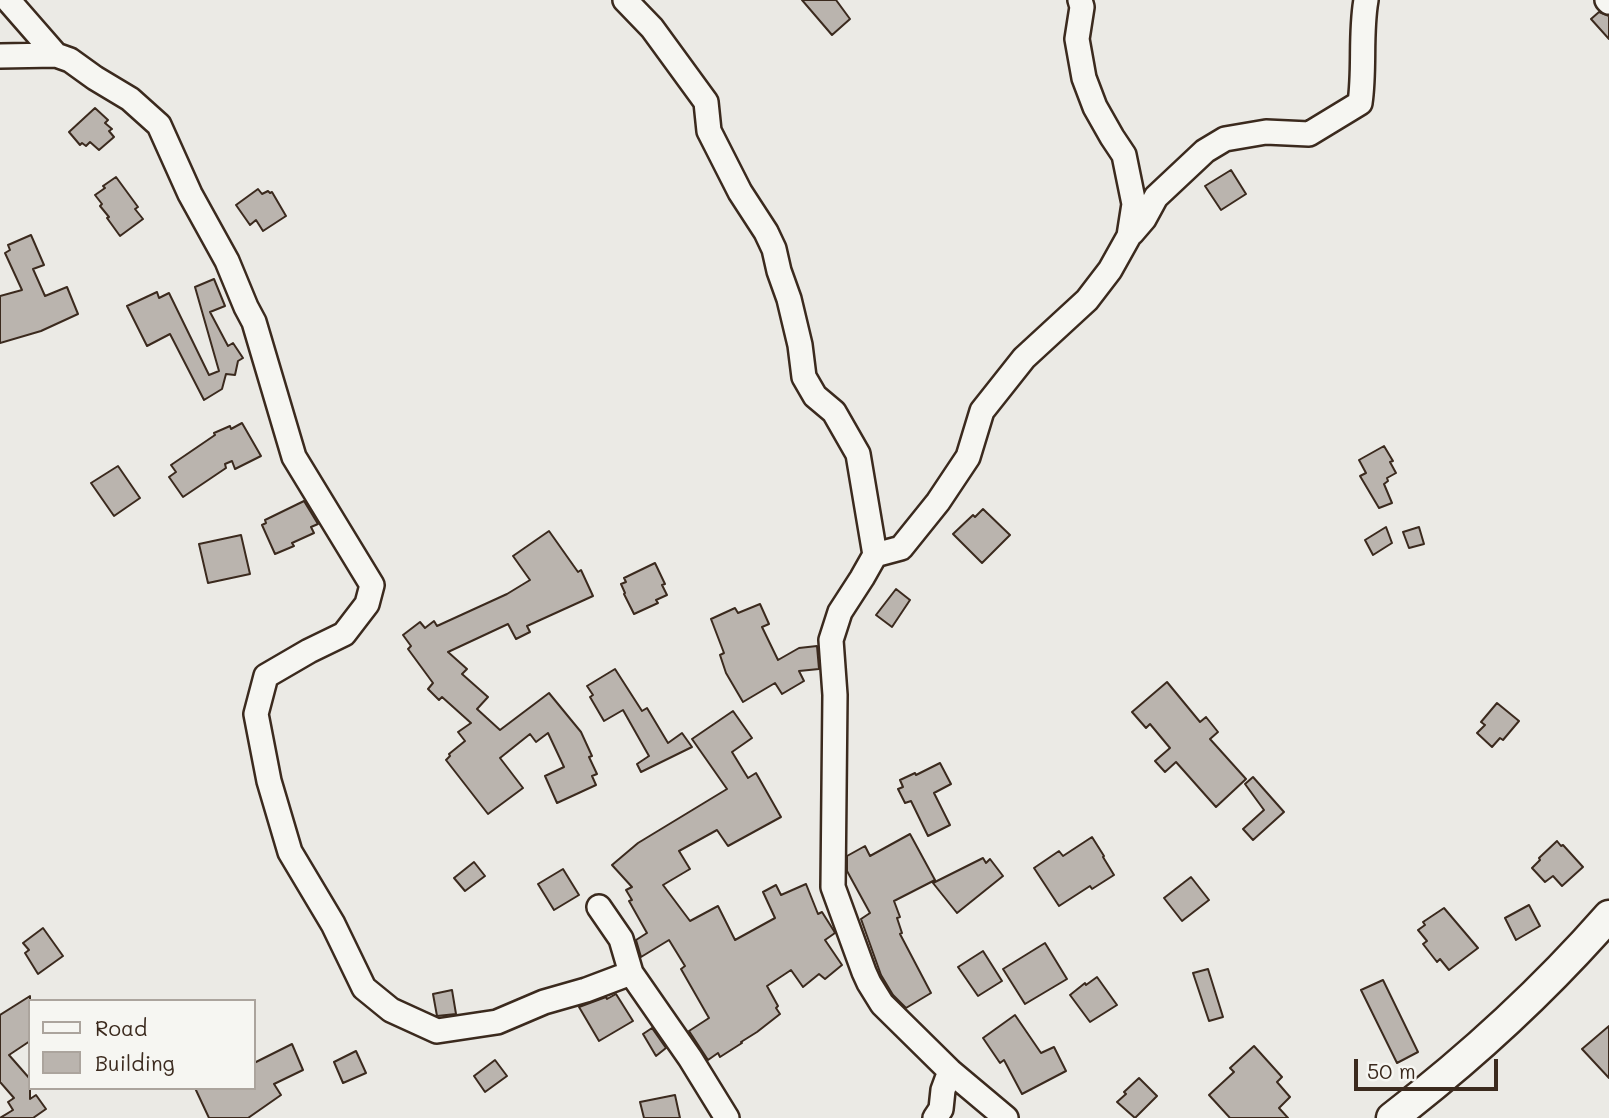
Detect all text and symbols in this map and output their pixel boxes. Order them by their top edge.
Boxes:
legend [28,999,256,1090]
text: Road [95,1014,147,1041]
scale bar [1357,1044,1500,1088]
text: Building [95,1049,175,1076]
text: 50 m [1367,1057,1416,1084]

